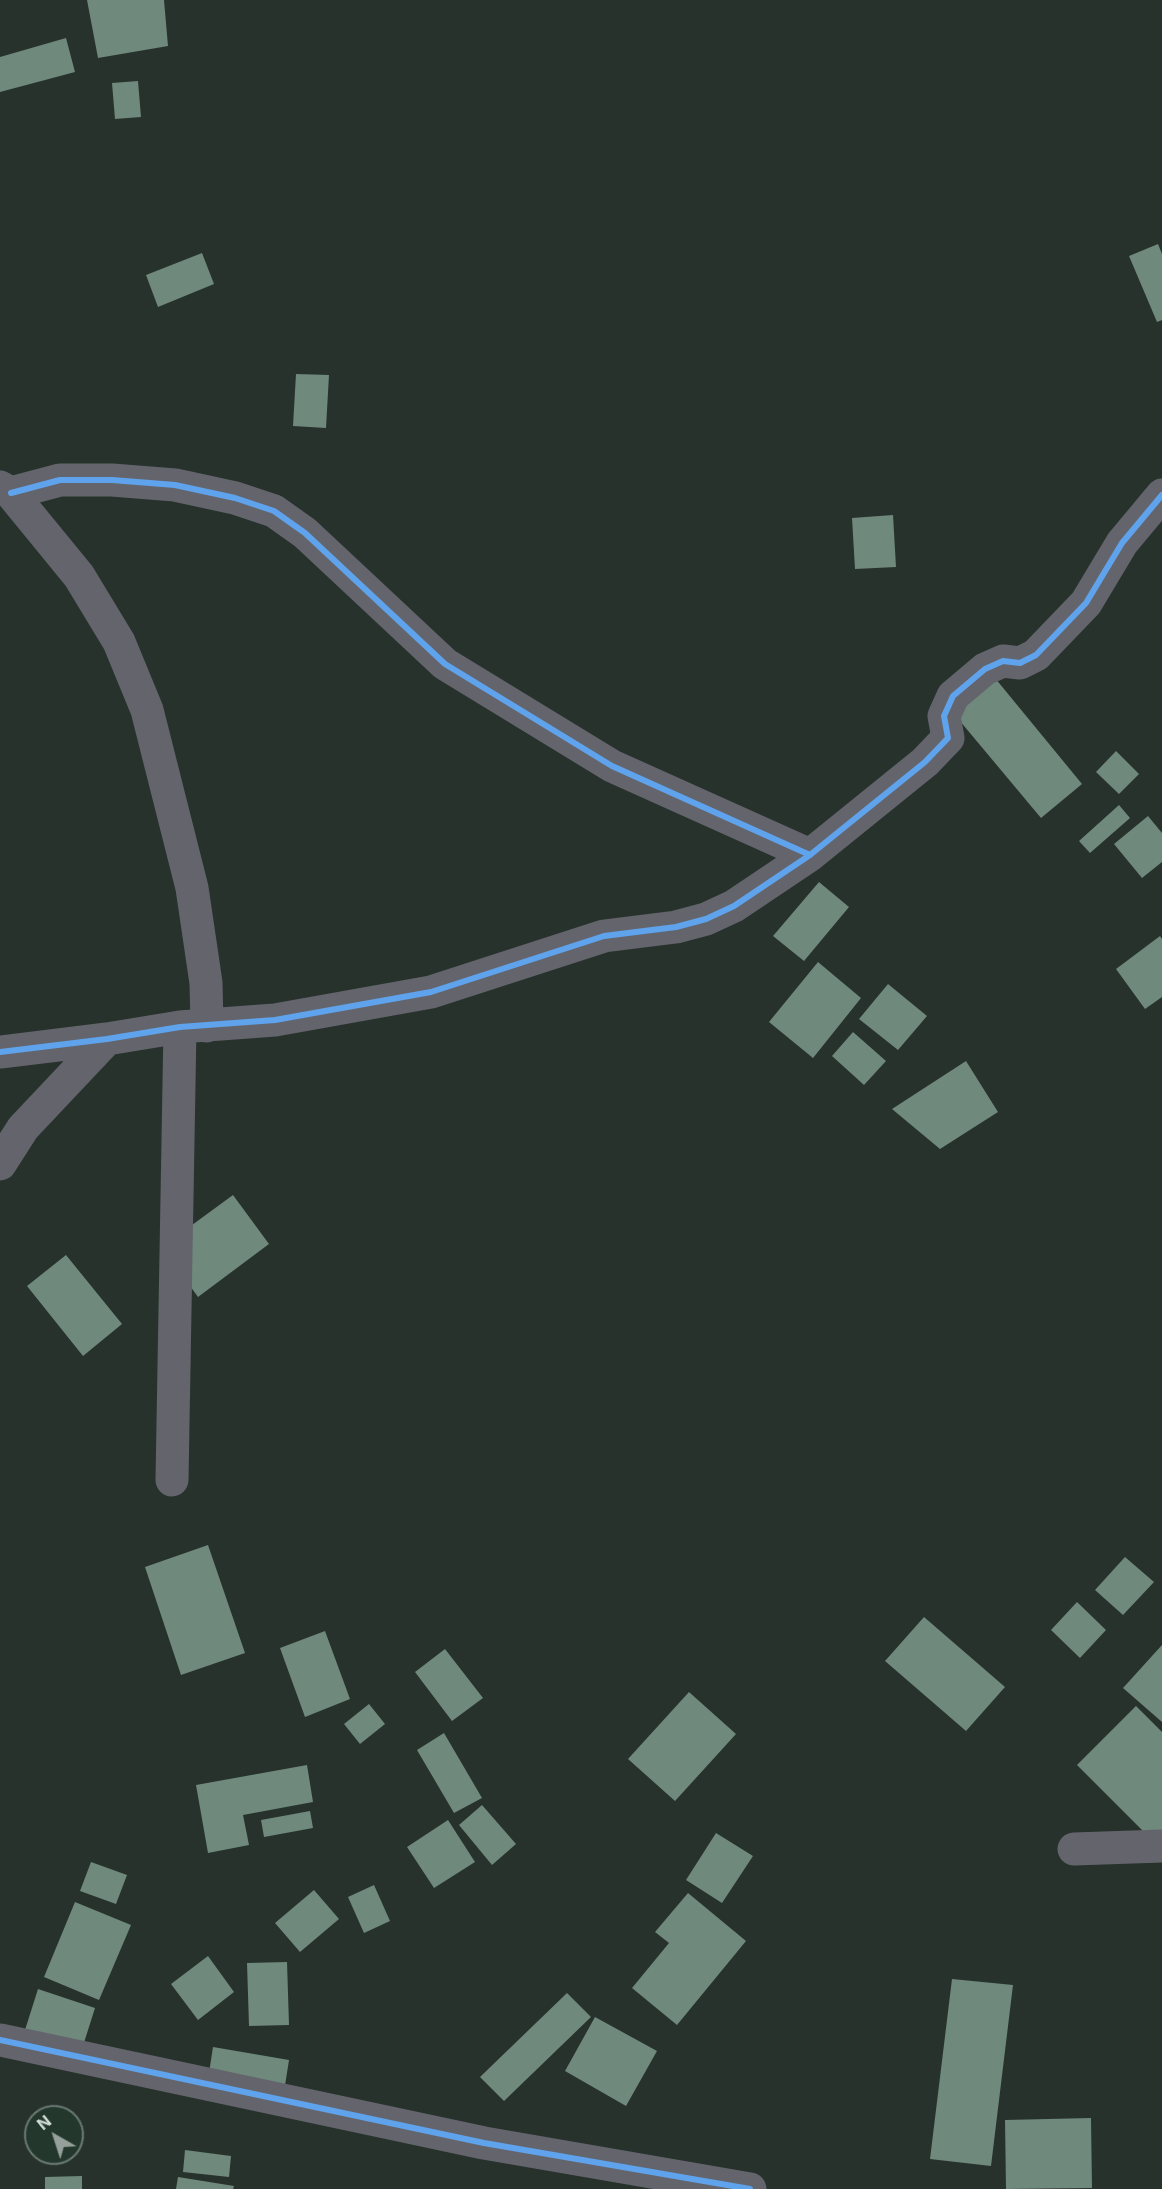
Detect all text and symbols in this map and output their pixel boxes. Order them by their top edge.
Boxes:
north arrow [24,2105,84,2165]
text: N [33,2111,55,2134]

